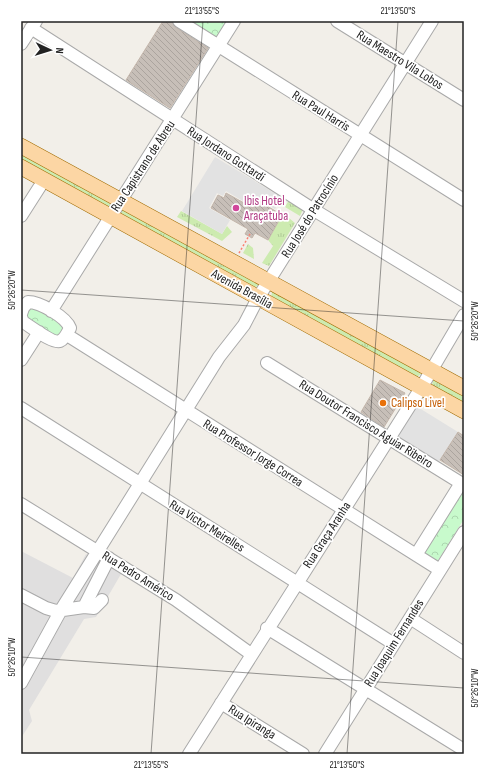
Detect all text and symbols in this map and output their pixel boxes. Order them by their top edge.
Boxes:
text: 21°13'55"S [185,5,219,17]
text: 21°13'50"S [380,5,416,17]
street label: Rua Maestro Vila Lobos [354,27,447,93]
north arrow [30,30,70,70]
text: N [53,47,66,54]
street label: Rua Paul Harris [289,87,353,135]
street label: Rua Capistrano de Abreu [108,117,178,215]
street label: Rua Jordano Gottardi [184,123,268,185]
street label: Rua José do Patrocínio [278,171,342,261]
place label: Ibis Hotel Araçatuba [243,193,288,224]
marker: Ibis Hotel Araçatuba [231,203,241,213]
street label: Avenida Brasília [208,265,275,312]
text: 50°26'20"W [6,270,18,310]
text: 50°26'20"W [469,301,481,341]
street label: Rua Doutor Francisco Aguiar Ribeiro [296,376,436,472]
place label: Calipso Live! [391,395,445,411]
marker: Calipso Live! [378,398,388,408]
street label: Rua Professor Jorge Correa [200,416,306,490]
street label: Rua Victor Meirelles [166,496,248,556]
street label: Rua Graça Aranha [300,499,354,571]
street label: Rua Pedro Américo [99,548,177,604]
street label: Rua Joaquim Fernandes [361,596,428,690]
text: 50°26'10"W [6,637,18,676]
text: 50°26'10"W [469,668,481,707]
street label: Rua Ipiranga [225,701,279,743]
text: 21°13'55"S [134,759,168,771]
text: 21°13'50"S [329,759,365,771]

